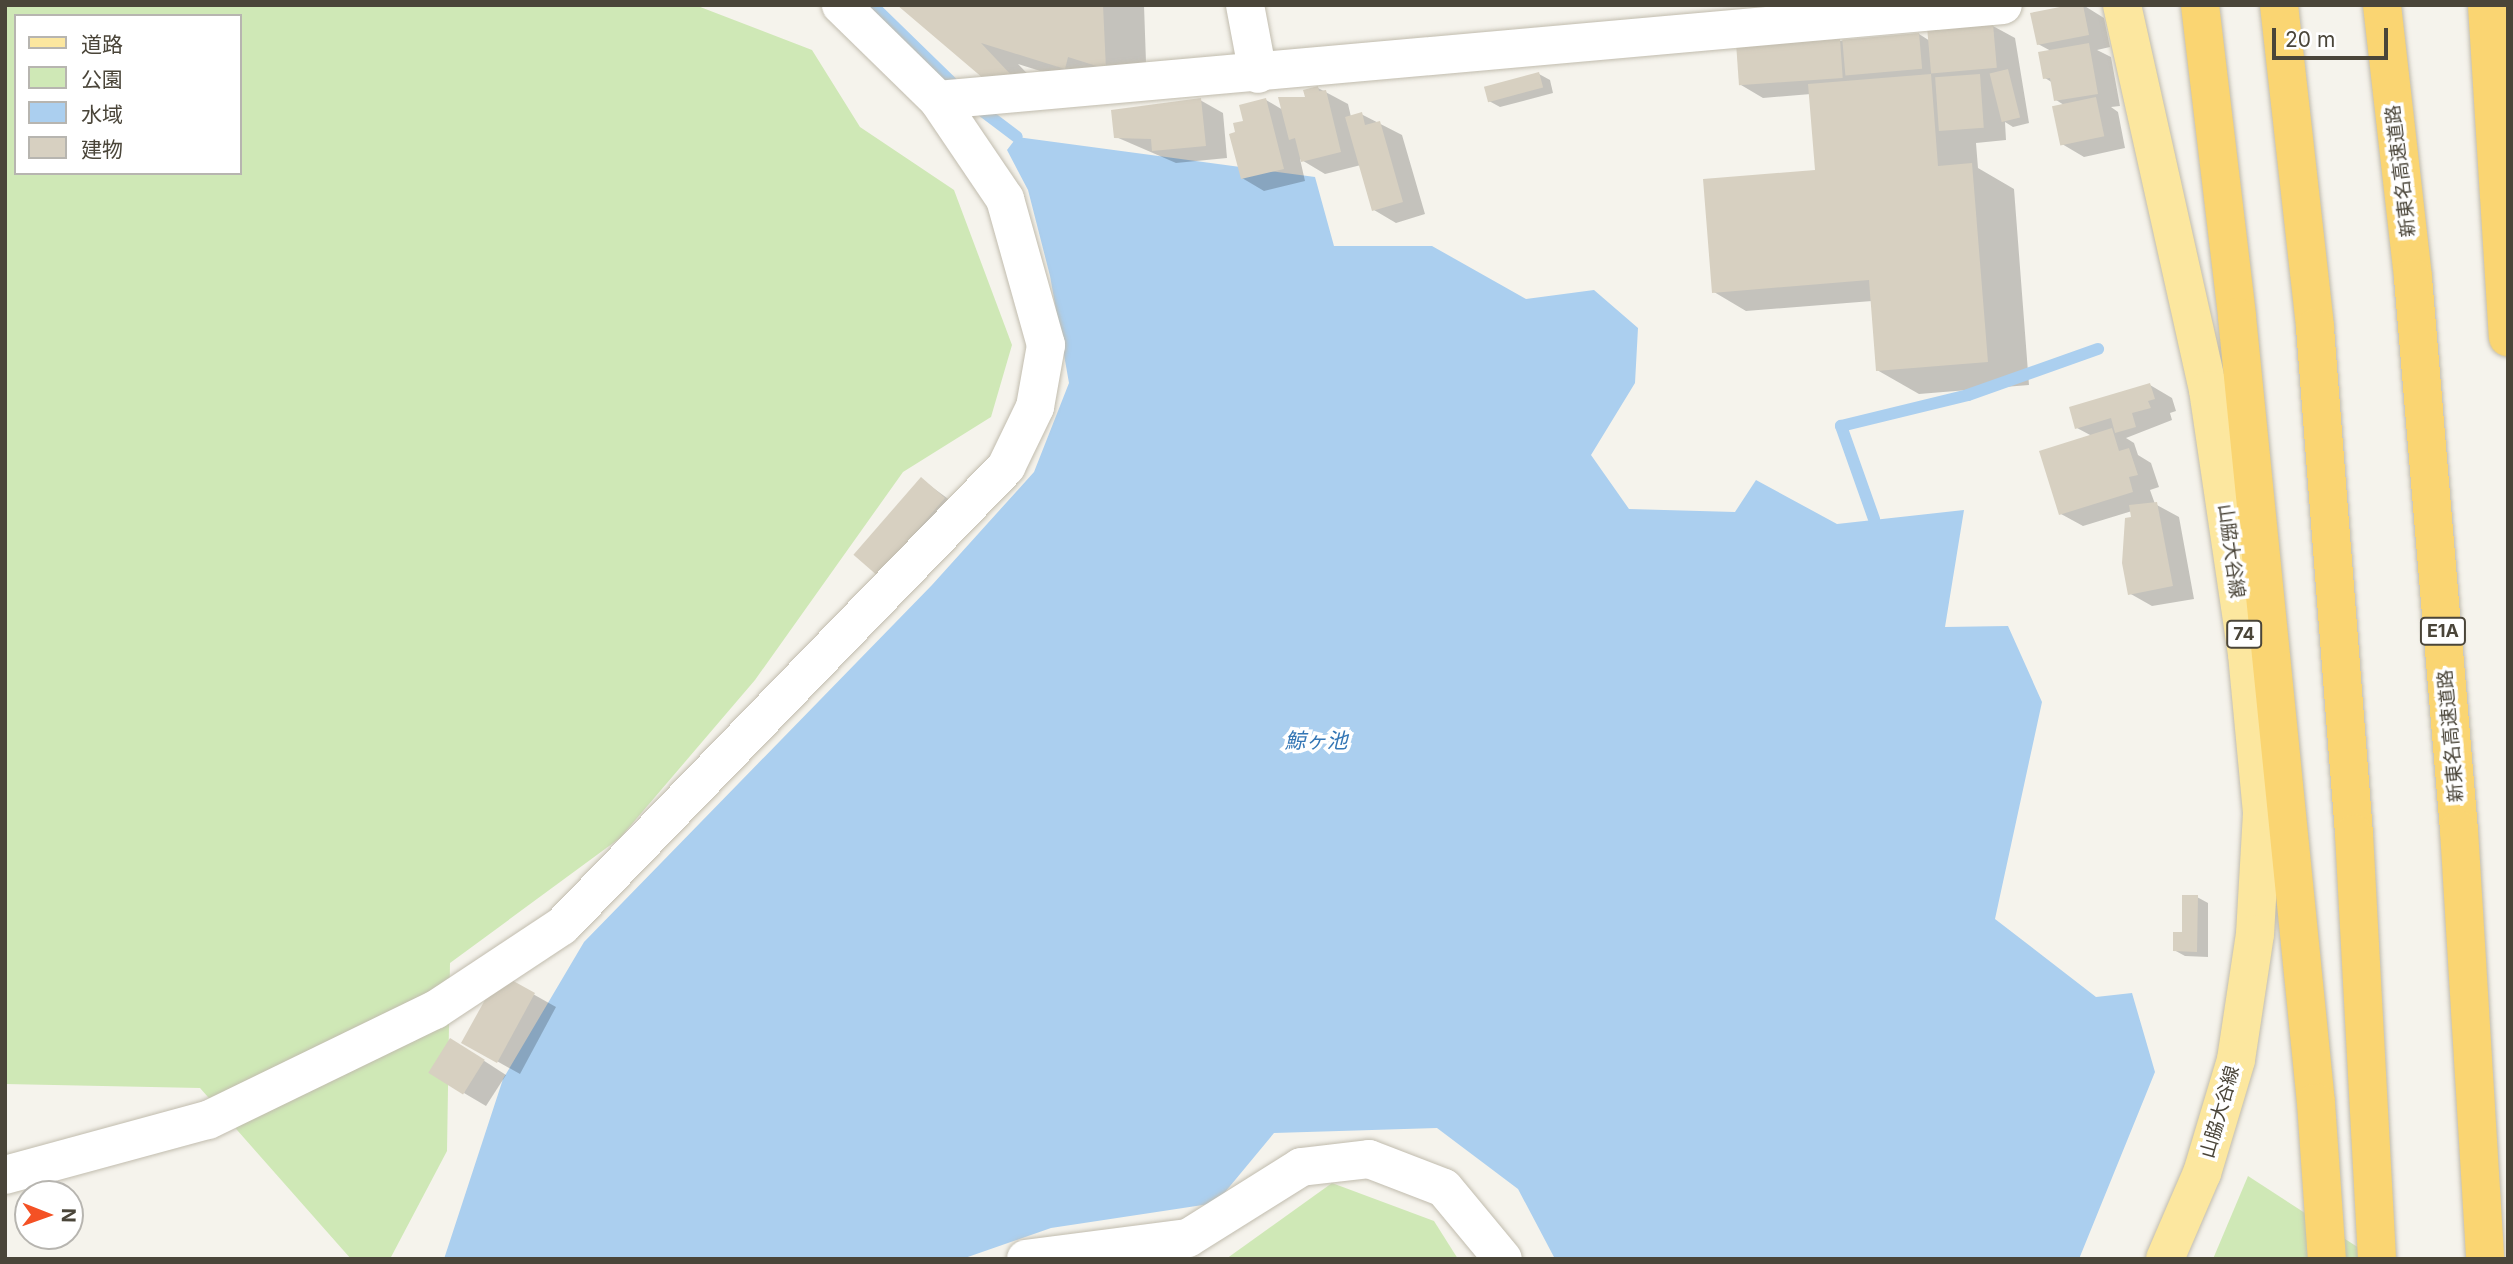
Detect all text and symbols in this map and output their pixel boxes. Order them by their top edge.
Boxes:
legend [14,14,242,175]
scale bar [2275,14,2390,58]
text: 20 m [2285,27,2335,52]
text: 道路 [81,32,123,57]
text: 公園 [81,67,123,92]
text: 水域 [81,102,123,127]
street label: 新東名高速道路 [2382,104,2420,238]
text: 建物 [81,137,123,162]
street label: 山脇大谷線 [2213,502,2249,600]
road number: E1A [2418,616,2468,646]
road number: 74 [2225,620,2263,648]
street label: 新東名高速道路 [2434,669,2468,803]
water label: 鯨ヶ池 [1285,728,1347,754]
street label: 山脇大谷線 [2196,1063,2244,1161]
north arrow [14,1180,84,1250]
text: N [57,1208,80,1223]

